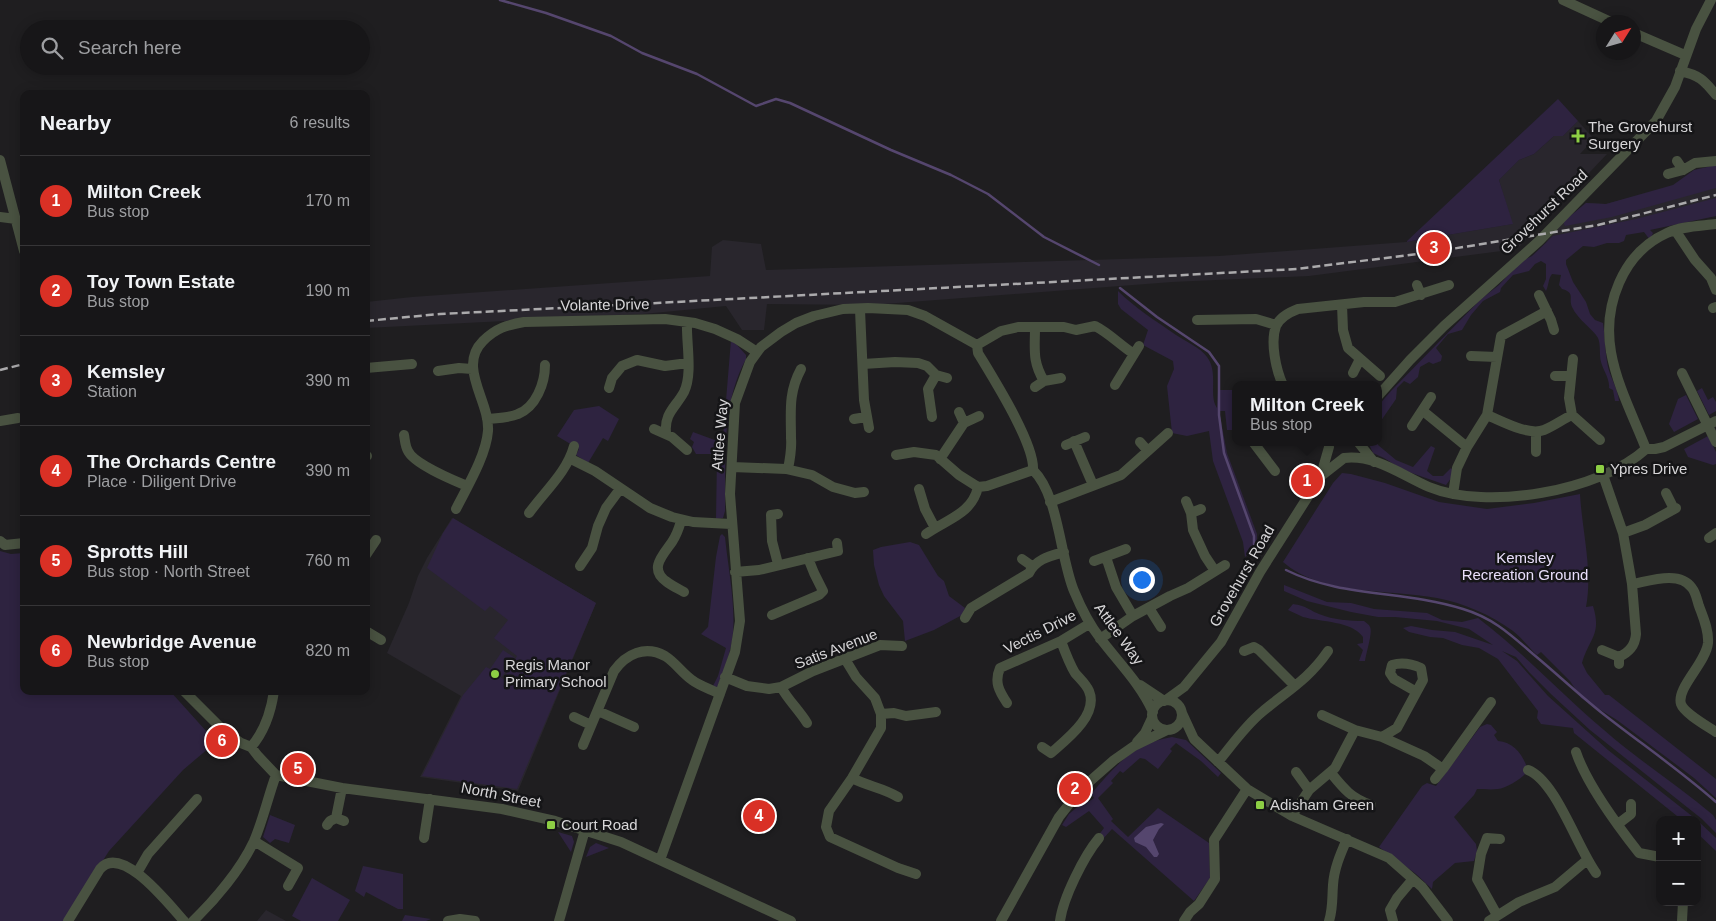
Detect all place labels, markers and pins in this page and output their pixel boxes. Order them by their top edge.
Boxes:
place label: The Grovehurst Surgery [1588,118,1693,152]
marker: The Grovehurst Surgery [1572,130,1584,142]
pin: 3 [1418,229,1450,267]
place label: Ypres Drive [1610,460,1687,477]
pin: 1 [1291,462,1323,500]
marker: Ypres Drive [1594,463,1606,475]
place label: Regis Manor Primary School [505,656,607,690]
marker: Regis Manor Primary School [489,668,501,680]
pin: 6 [206,722,238,760]
pin: 5 [282,750,314,788]
pin: 2 [1059,770,1091,808]
place label: Adisham Green [1270,796,1374,813]
pin: 4 [743,797,775,835]
marker: Adisham Green [1254,799,1266,811]
place label: Court Road [561,816,638,833]
marker: Court Road [545,819,557,831]

